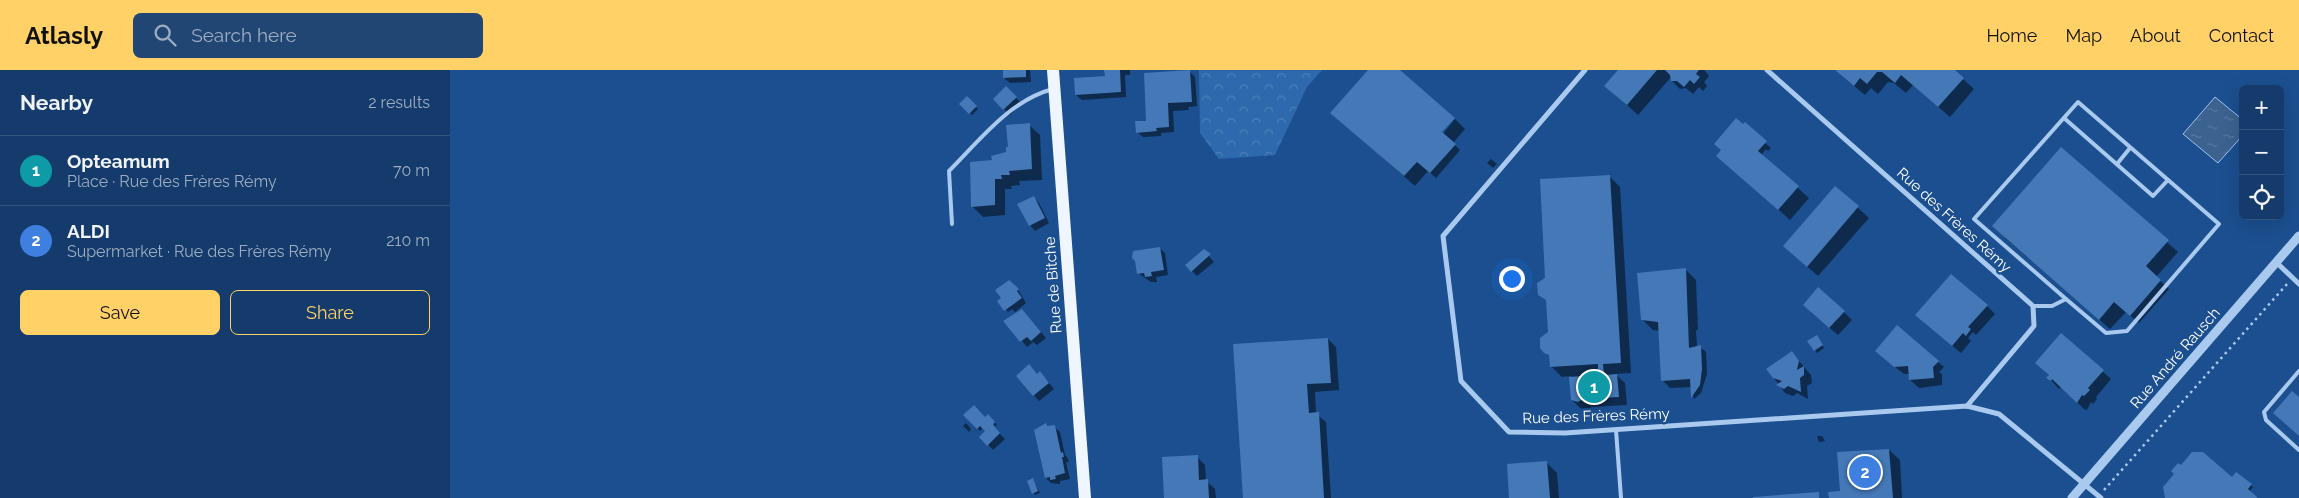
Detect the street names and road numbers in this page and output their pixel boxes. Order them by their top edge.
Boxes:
street label: Rue des Frères Rémy [1893,164,2015,276]
street label: Rue de Bitche [1041,236,1065,334]
street label: Rue André Rausch [2126,304,2224,412]
street label: Rue des Frères Rémy [1522,404,1670,428]

